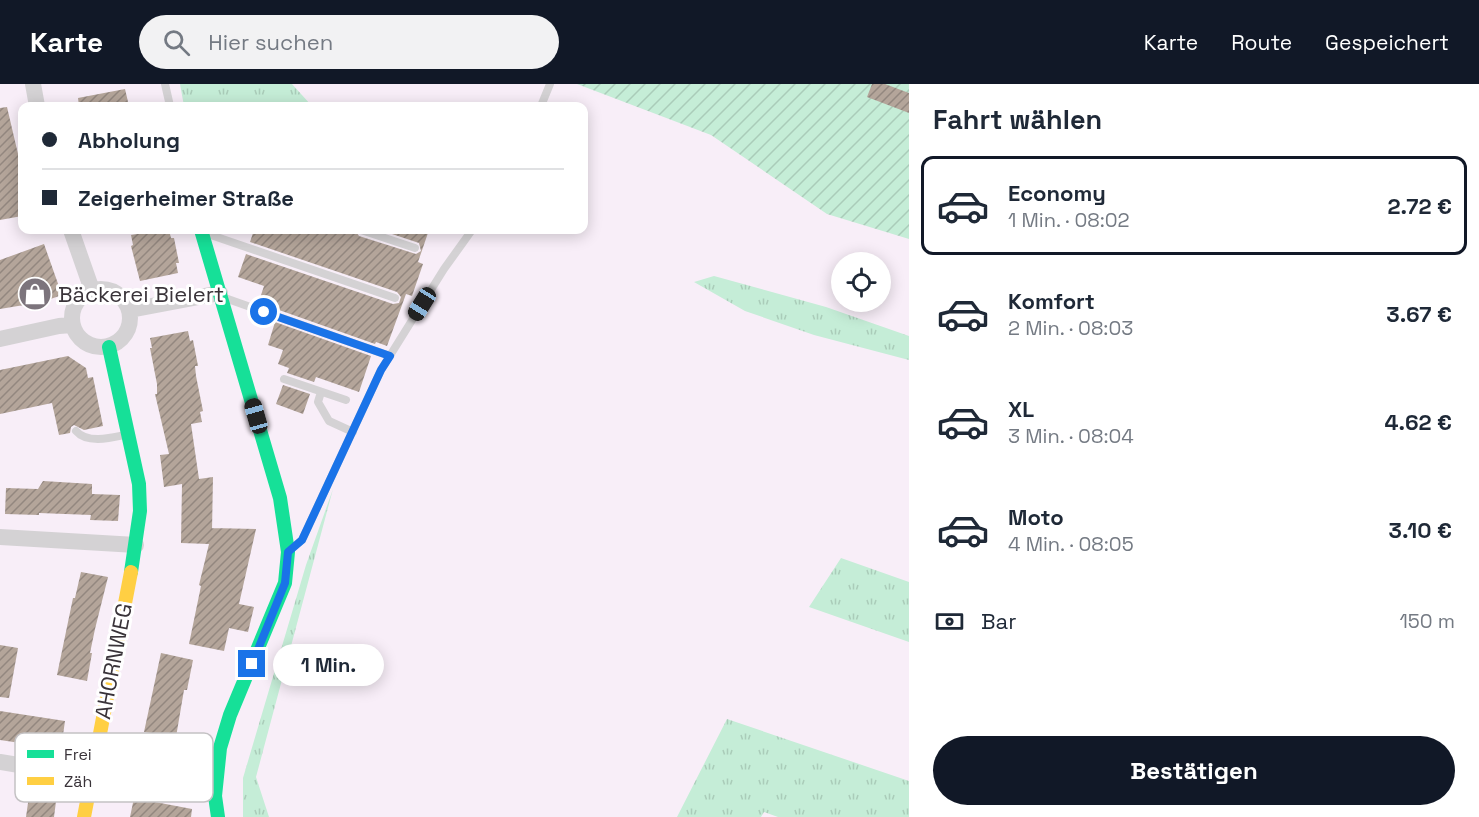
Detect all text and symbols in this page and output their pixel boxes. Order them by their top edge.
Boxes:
search box [139,15,559,69]
text: Karte [30,24,103,60]
icon: search [160,26,193,59]
text: Hier suchen [208,28,333,56]
text: Karte [1144,29,1198,56]
text: Route [1231,29,1292,56]
text: Gespeichert [1325,29,1449,56]
text: Fahrt wählen [933,102,1102,137]
text: Abholung [78,126,180,154]
icon: car [936,179,990,233]
text: Economy [1008,179,1106,207]
text: Zeigerheimer Straße [78,184,294,212]
text: 2.72 € [1387,192,1452,220]
text: 1 Min. · 08:02 [1008,207,1130,233]
map controls [831,252,891,312]
button: locate [831,252,891,312]
shop icon: Bäckerei Bielert [17,276,53,312]
place label: Bäckerei Bielert [58,280,224,308]
car [405,284,439,324]
icon: car [936,287,990,341]
text: Komfort [1008,287,1095,315]
route start [250,298,277,325]
text: 3.67 € [1386,300,1452,328]
text: 2 Min. · 08:03 [1008,315,1133,341]
icon: car [936,395,990,449]
text: XL [1008,395,1034,423]
car [242,396,270,436]
text: 4.62 € [1385,408,1452,436]
text: 3 Min. · 08:04 [1008,423,1134,449]
icon: car [936,503,990,557]
text: Moto [1008,503,1064,531]
text: 3.10 € [1389,516,1452,544]
text: 4 Min. · 08:05 [1008,531,1134,557]
street label: AHORNWEG [88,601,138,721]
icon: cash [933,605,966,638]
text: Bar [981,607,1017,635]
text: 150 m [1400,608,1455,634]
callout: 1 Min. [273,643,384,685]
route end [238,650,265,677]
text: 1 Min. [301,652,356,678]
legend [15,733,213,802]
button: Bestätigen [933,736,1455,805]
text: Frei [64,744,92,765]
text: Zäh [64,771,92,792]

